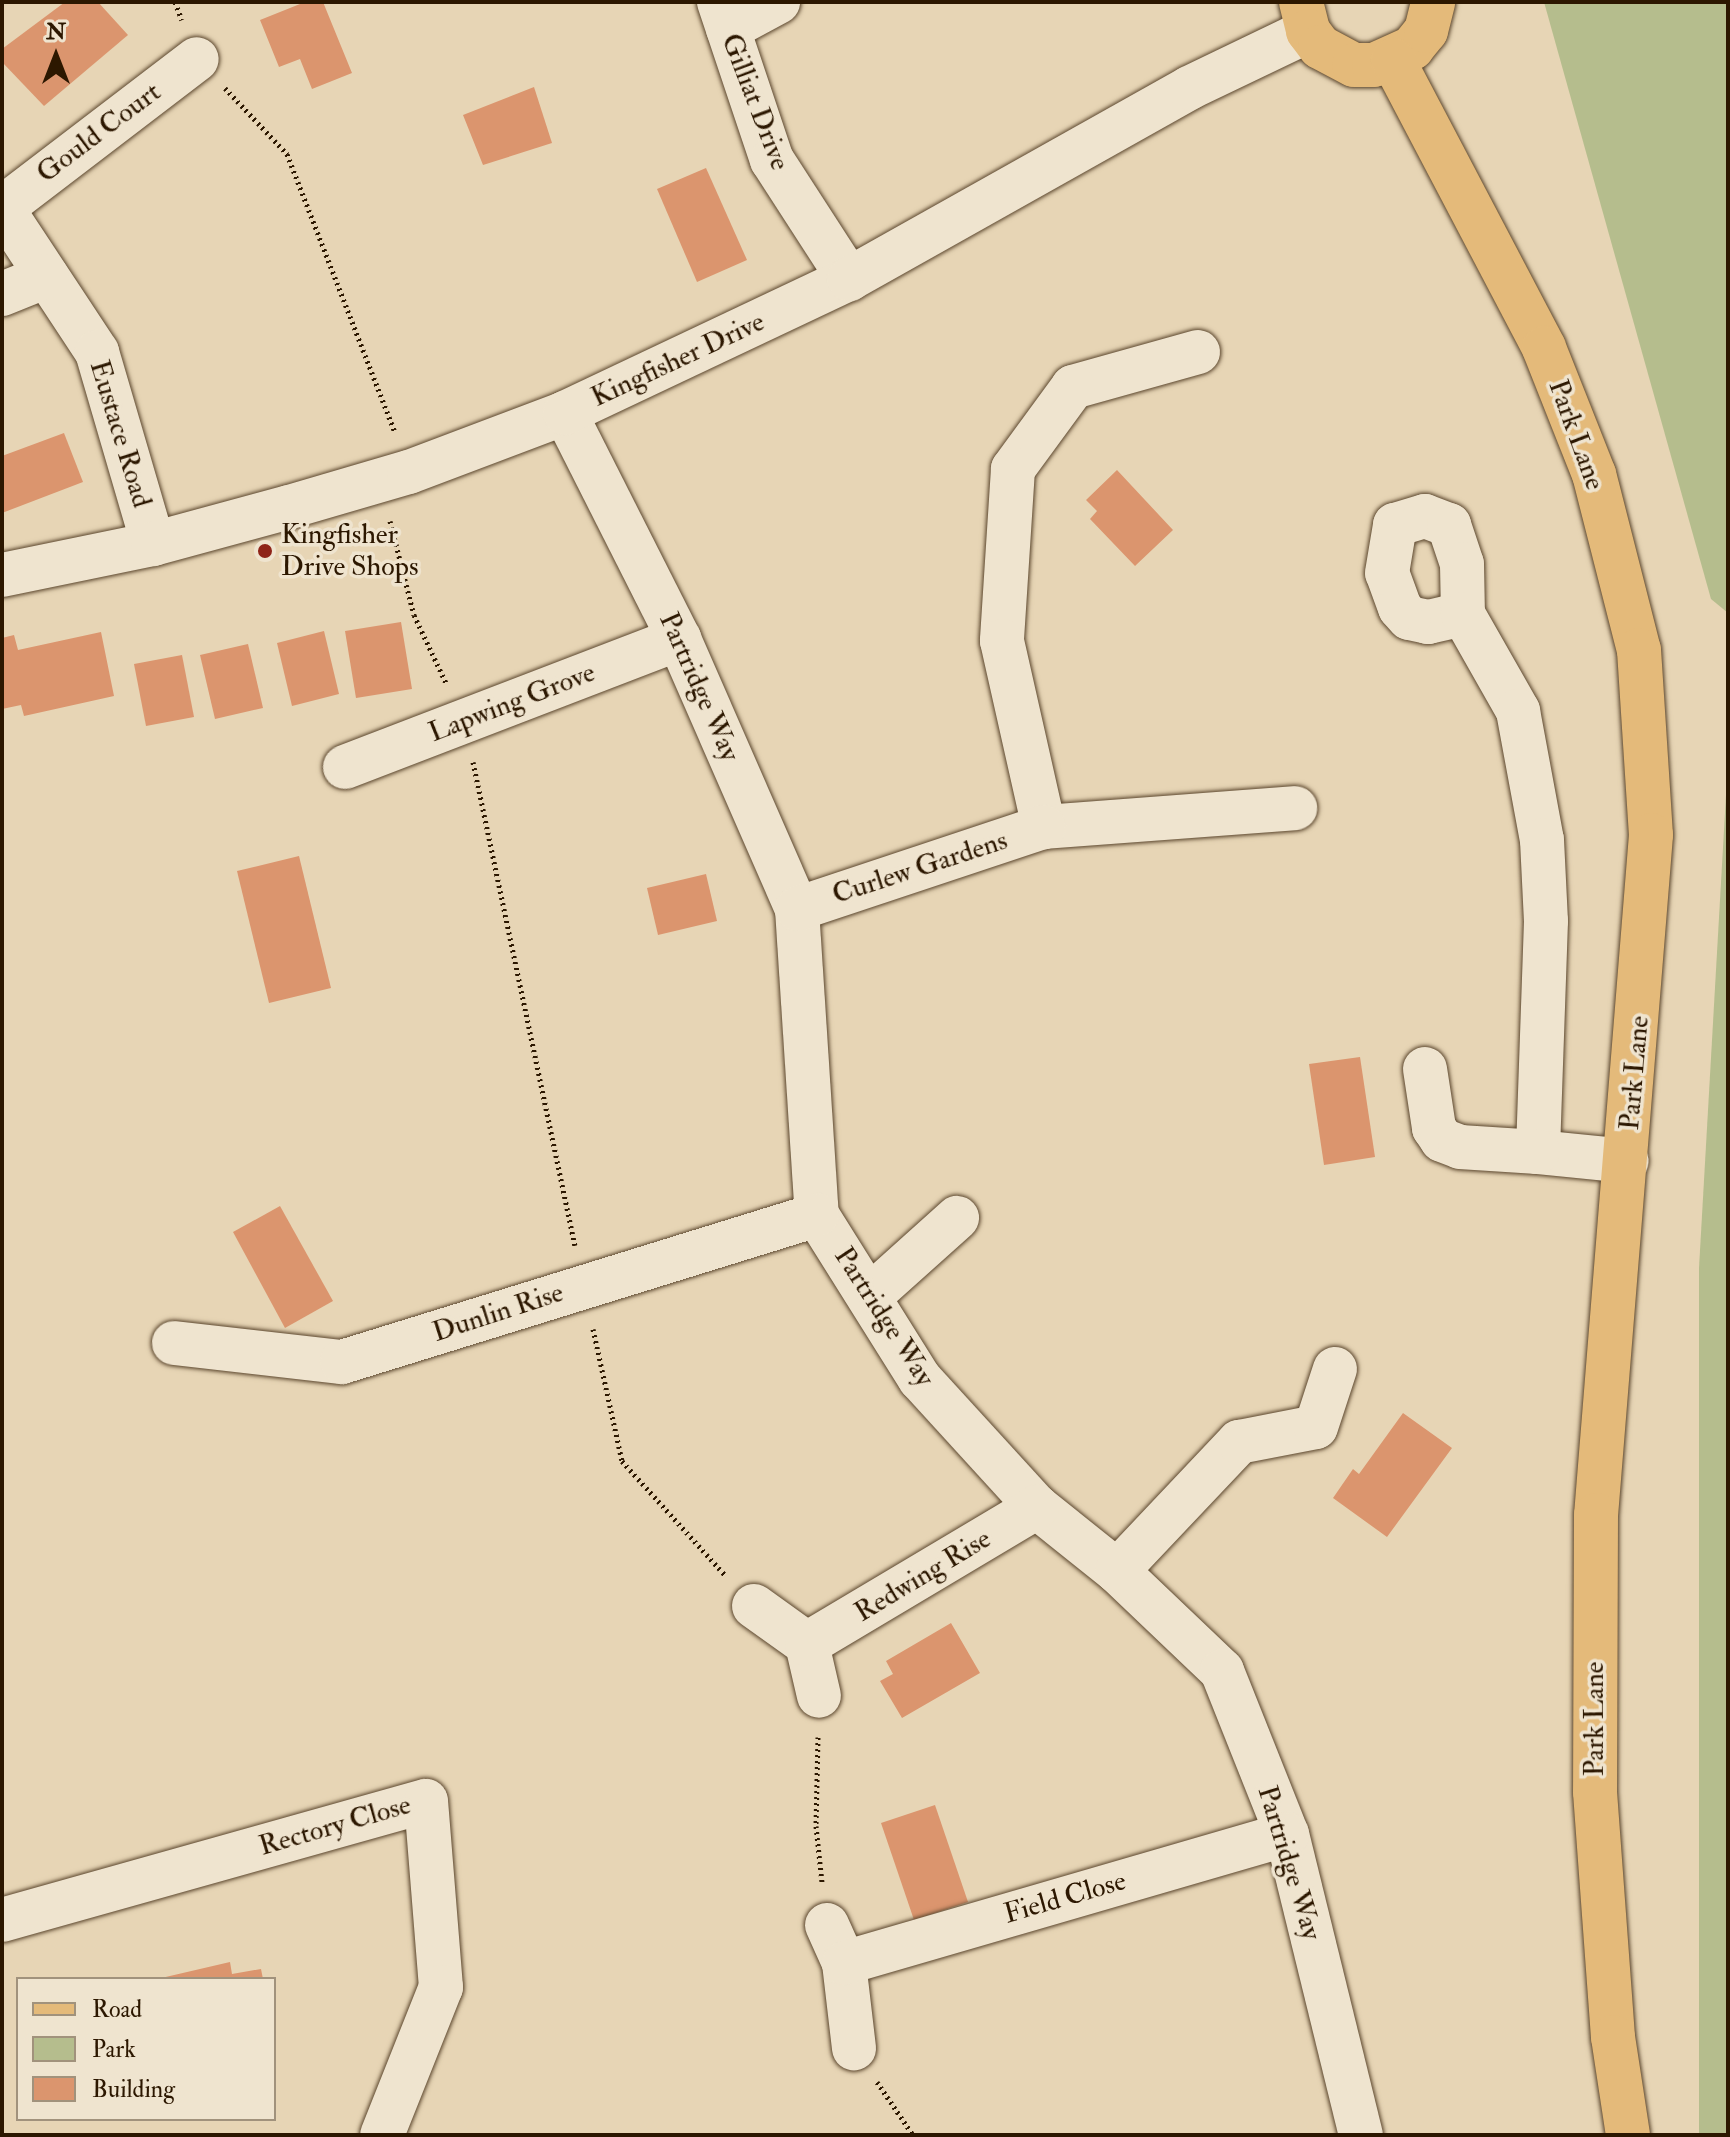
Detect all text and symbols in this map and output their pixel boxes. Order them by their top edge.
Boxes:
north arrow [16,16,96,96]
text: N [46,18,66,46]
street label: Gilliat Drive [714,29,796,175]
street label: Gould Court [31,76,167,190]
street label: Kingfisher Drive [586,305,770,415]
street label: Eustace Road [82,356,158,512]
street label: Park Lane [1541,375,1611,495]
place label: Kingfisher Drive Shops [281,518,418,584]
marker: Kingfisher Drive Shops [256,542,274,560]
street label: Partridge Way [651,607,747,767]
street label: Lapwing Grove [424,656,600,750]
street label: Curlew Gardens [828,824,1012,912]
street label: Park Lane [1613,1014,1657,1132]
street label: Partridge Way [827,1241,941,1393]
street label: Dunlin Rise [428,1276,568,1350]
street label: Redwing Rise [849,1522,997,1630]
street label: Park Lane [1578,1662,1612,1776]
street label: Partridge Way [1250,1782,1328,1944]
street label: Rectory Close [255,1788,415,1864]
street label: Field Close [1000,1865,1130,1931]
legend [16,1977,276,2121]
text: Road [92,1994,142,2025]
text: Park [92,2034,136,2065]
text: Building [92,2074,175,2105]

